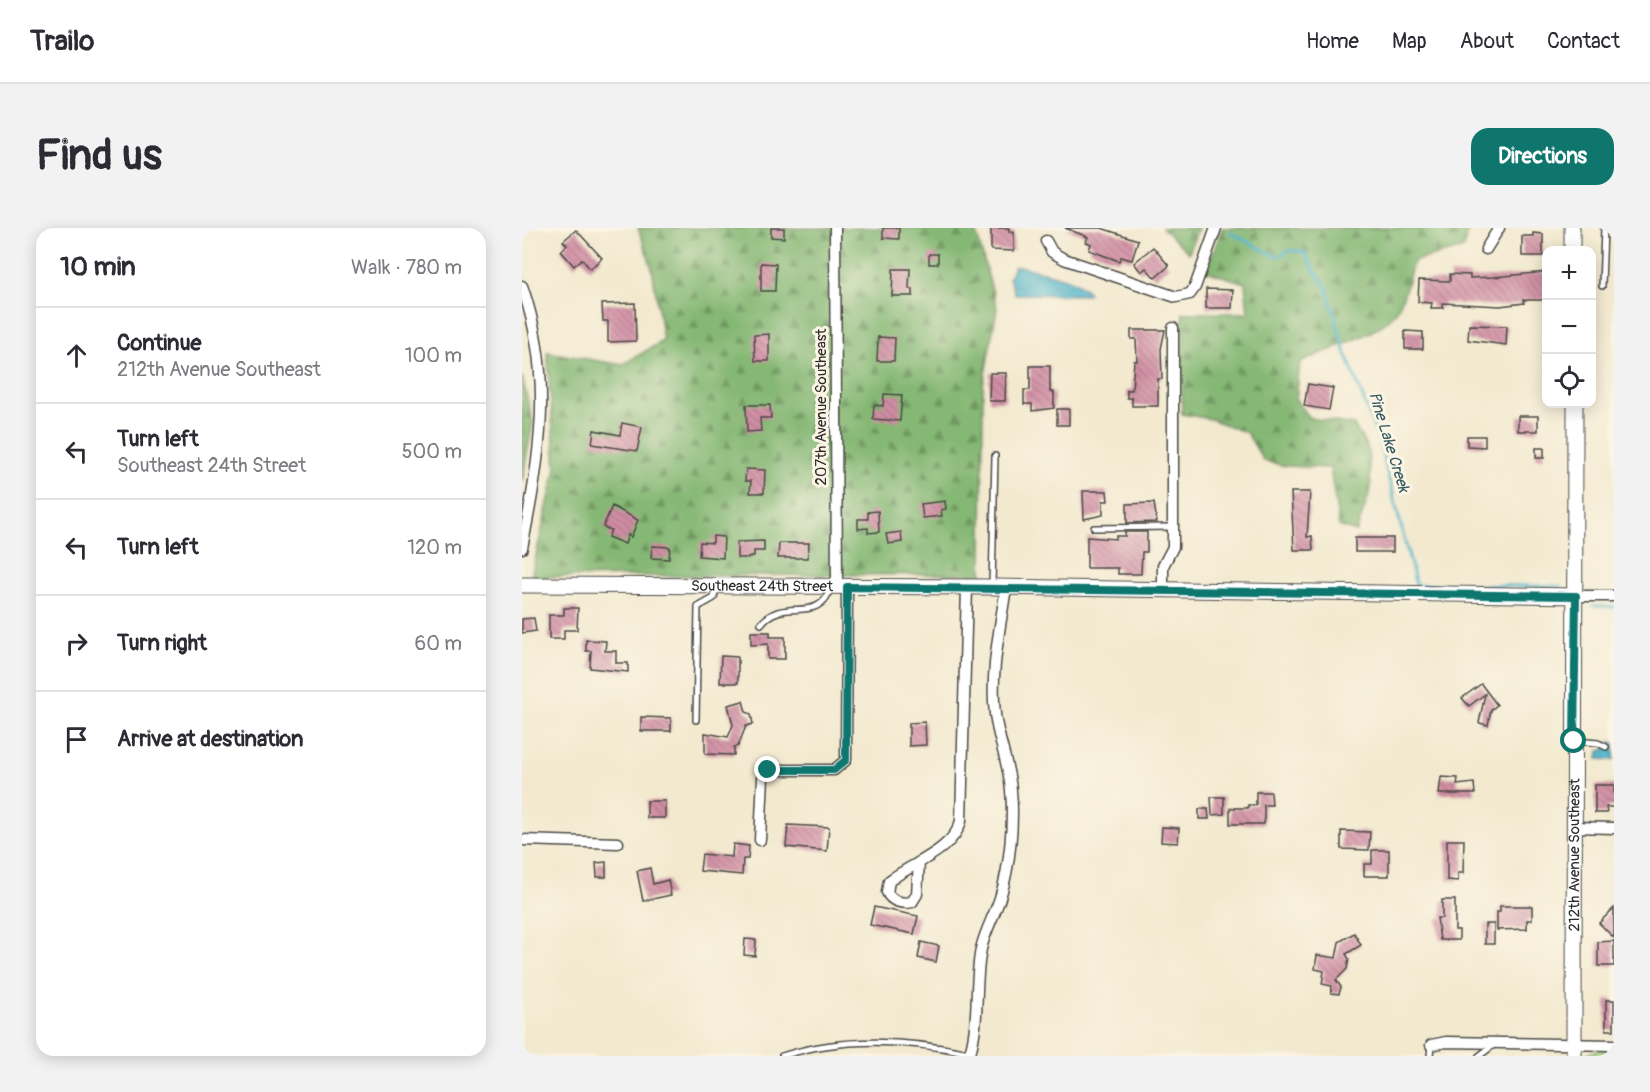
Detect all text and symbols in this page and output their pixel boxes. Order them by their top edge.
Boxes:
text: Trailo [30,24,94,59]
text: Home [1306,28,1359,55]
text: Map [1392,28,1427,55]
text: About [1460,28,1514,55]
text: Contact [1547,28,1620,55]
button: Directions [1471,128,1614,185]
text: Find us [36,130,162,182]
map controls [1542,246,1596,408]
button: + [1542,246,1596,300]
text: 10 min [60,251,136,283]
text: Walk · 780 m [351,255,462,280]
button: − [1542,300,1596,354]
street label: 207th Avenue Southeast [812,328,831,485]
text: Continue [117,329,201,357]
icon: ahead [60,339,93,372]
text: 100 m [405,343,462,368]
button: locate [1542,354,1596,408]
text: 212th Avenue Southeast [117,357,321,382]
water label: Pine Lake Creek [1364,389,1414,496]
text: Turn left [117,425,199,453]
icon: left [60,435,93,468]
text: 500 m [402,439,462,464]
text: Southeast 24th Street [117,453,306,478]
icon: left [60,531,93,564]
text: Turn left [117,533,199,561]
text: 120 m [407,535,462,560]
street label: Southeast 24th Street [691,576,834,596]
icon: right [60,627,93,660]
text: Turn right [117,629,207,657]
text: 60 m [415,631,462,656]
icon: arrive [60,723,93,756]
text: Arrive at destination [117,725,303,753]
route start [1560,727,1586,753]
route end [754,756,780,782]
street label: 212th Avenue Southeast [1565,778,1584,932]

